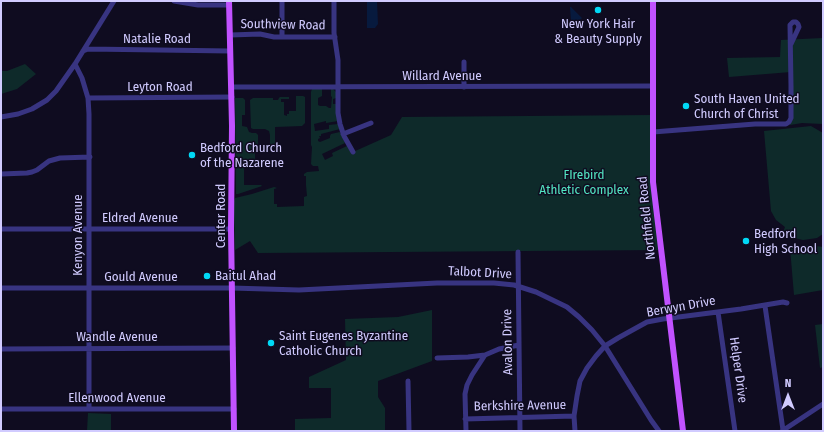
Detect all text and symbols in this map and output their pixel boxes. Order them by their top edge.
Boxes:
marker: New York Hair & Beauty Supply [593,5,603,15]
street label: Southview Road [240,16,326,34]
place label: New York Hair & Beauty Supply [554,16,642,47]
street label: Natalie Road [123,31,191,47]
street label: Willard Avenue [402,68,482,84]
street label: Leyton Road [127,79,193,95]
place label: South Haven United Church of Christ [694,91,800,122]
marker: South Haven United Church of Christ [681,101,691,111]
place label: Bedford Church of the Nazarene [200,140,284,171]
marker: Bedford Church of the Nazarene [187,150,197,160]
park label: FIrebird Athletic Complex [539,167,629,198]
street label: Northfield Road [635,175,659,261]
street label: Center Road [213,184,229,248]
street label: Kenyon Avenue [70,194,86,276]
street label: Eldred Avenue [102,210,178,226]
place label: Bedford High School [754,226,817,257]
marker: Bedford High School [741,236,751,246]
street label: Talbot Drive [448,264,512,282]
place label: Baitul Ahad [215,268,276,284]
street label: Gould Avenue [104,269,178,285]
marker: Baitul Ahad [202,271,212,281]
street label: Berwyn Drive [645,293,717,321]
street label: Avalon Drive [500,309,516,375]
place label: Saint Eugenes Byzantine Catholic Church [279,328,408,359]
street label: Wandle Avenue [76,329,158,345]
street label: Helper Drive [726,336,750,404]
marker: Saint Eugenes Byzantine Catholic Church [266,338,276,348]
north arrow [768,376,808,416]
text: N [785,377,791,390]
street label: Ellenwood Avenue [68,390,166,406]
street label: Berkshire Avenue [474,397,566,415]

